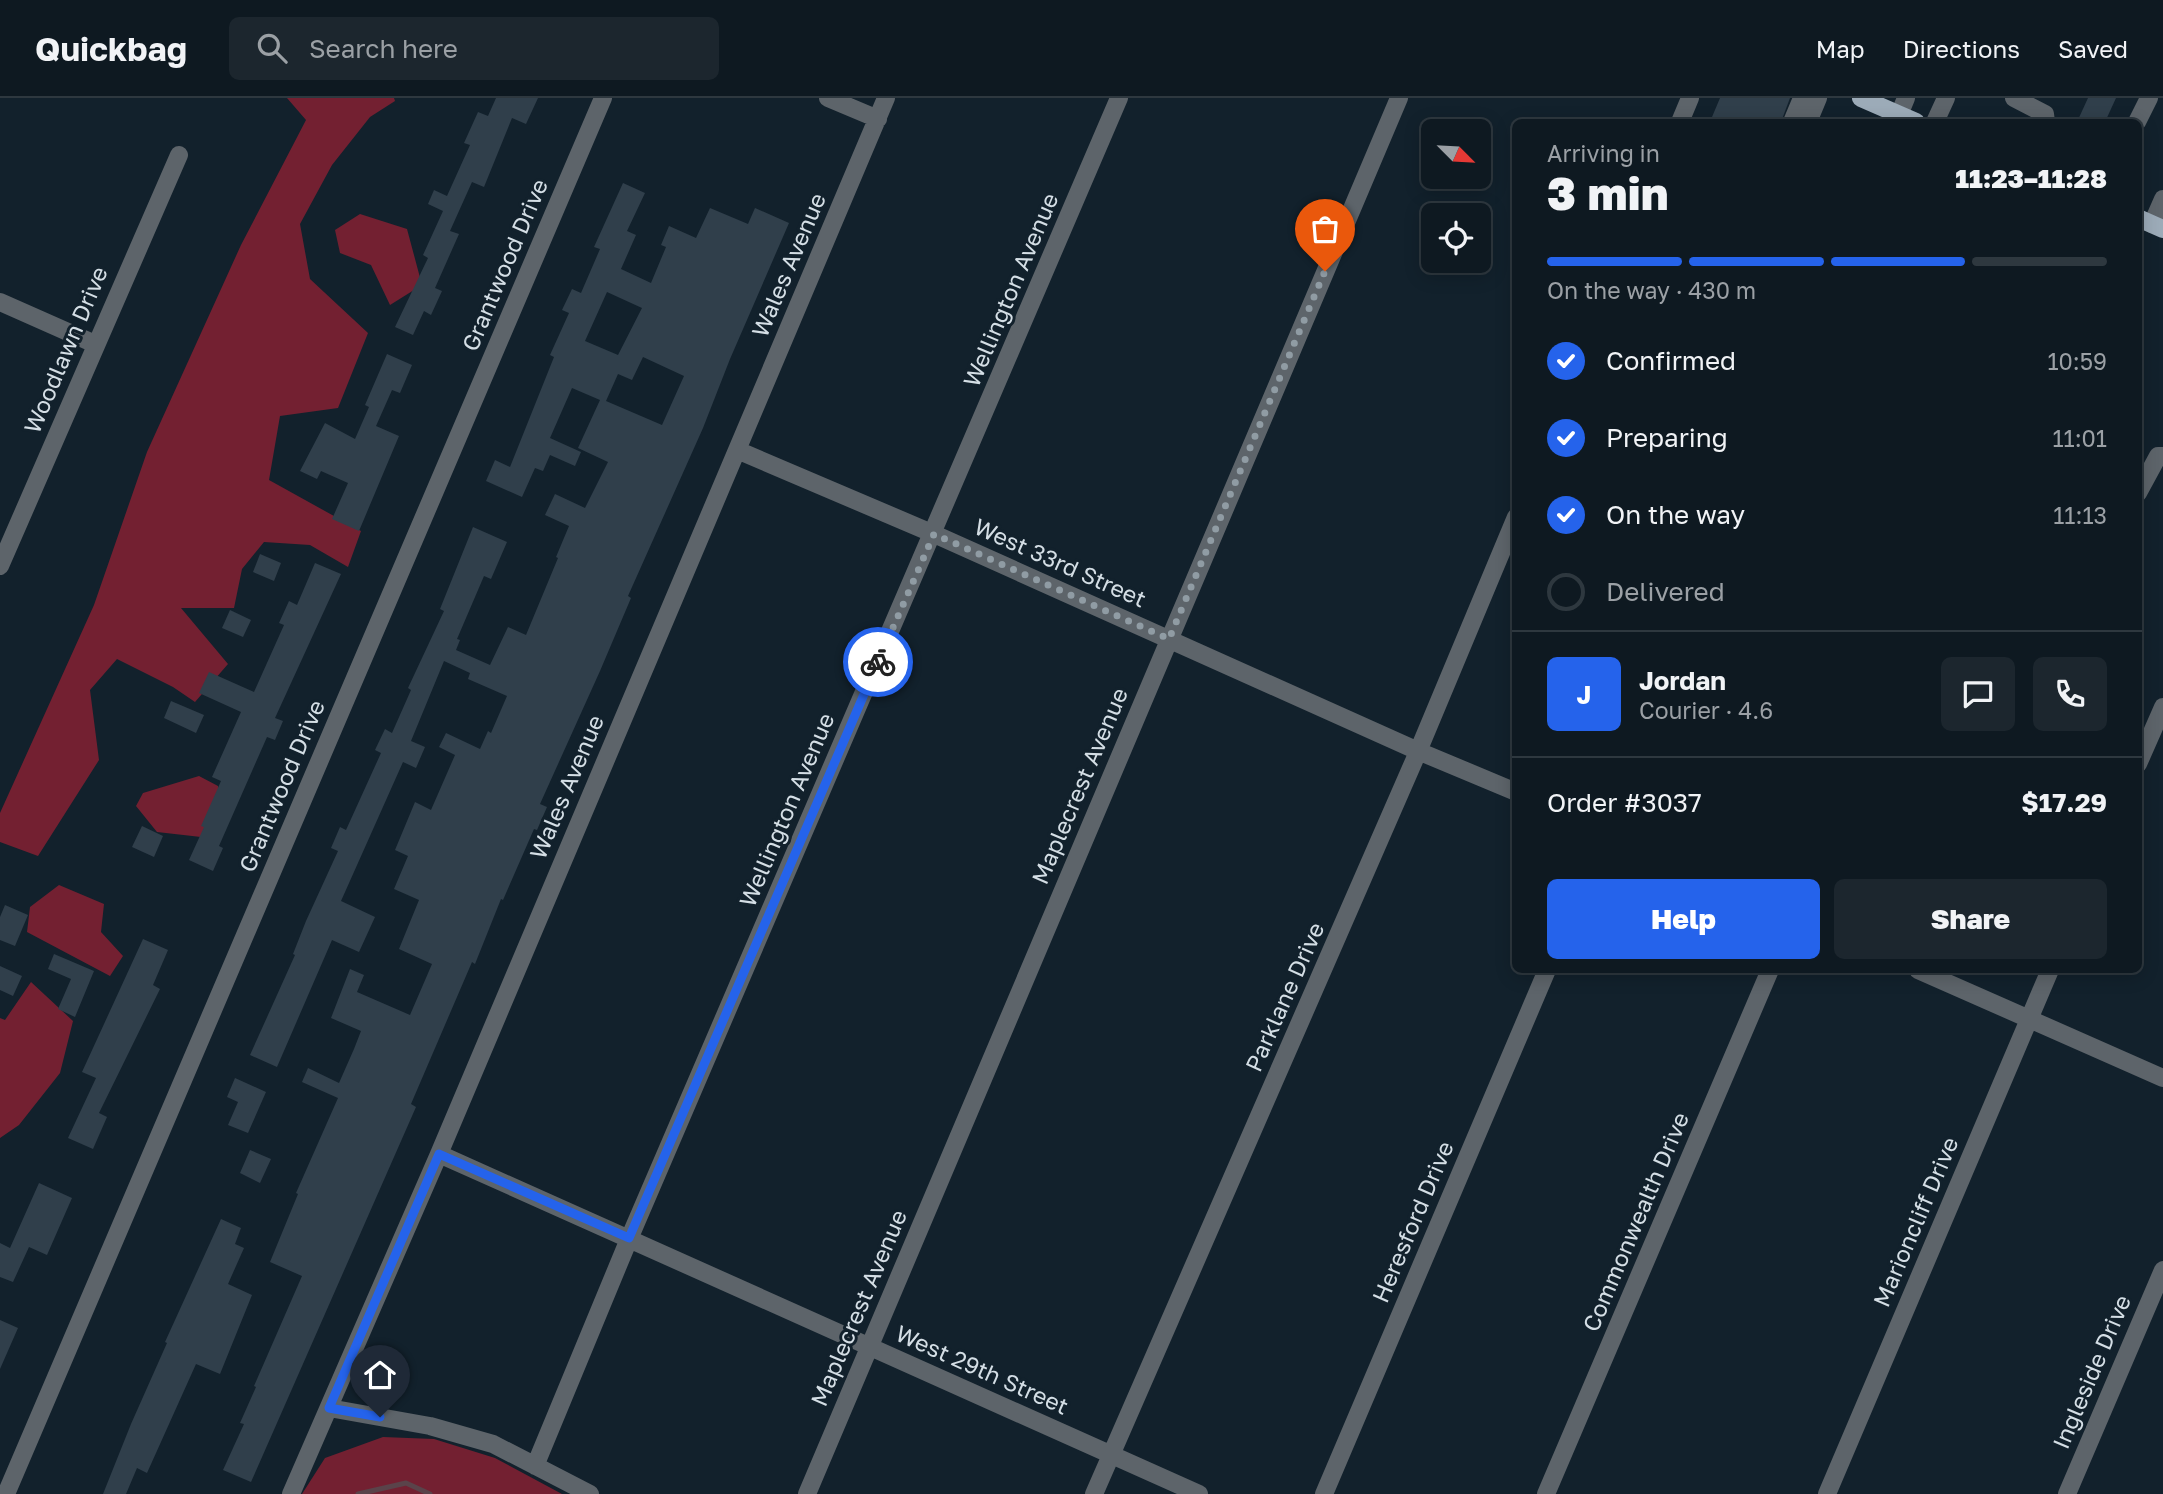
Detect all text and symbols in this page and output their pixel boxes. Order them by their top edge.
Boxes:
search box [229,17,719,80]
text: Quickbag [35,29,187,68]
icon: search [253,29,291,67]
text: Search here [309,33,458,64]
text: Map [1816,34,1865,63]
text: Directions [1903,34,2020,63]
text: Saved [2058,34,2128,63]
north arrow [1421,119,1491,189]
map controls [1421,119,1491,273]
text: Arriving in [1547,139,1660,167]
text: 11:23–11:28 [1955,163,2107,194]
text: 3 min [1547,165,1669,220]
street label: Grantwood Drive [455,174,553,355]
street label: Wales Avenue [745,188,831,341]
street label: Wellington Avenue [957,189,1064,391]
pin [1295,199,1355,271]
button: locate [1421,203,1491,273]
icon: bag [1306,210,1344,248]
street label: Woodlawn Drive [17,262,113,437]
text: On the way · 430 m [1547,276,1756,304]
icon: check [1547,342,1585,380]
text: Confirmed [1606,345,1736,376]
text: 10:59 [2047,347,2107,375]
icon: check [1547,419,1585,457]
text: Preparing [1606,422,1728,453]
text: 11:01 [2052,424,2107,452]
icon: check [1547,496,1585,534]
text: On the way [1606,499,1745,530]
text: 11:13 [2053,501,2107,529]
street label: West 33rd Street [970,512,1151,613]
text: Delivered [1606,576,1725,607]
courier [843,627,913,697]
icon: bike [859,643,897,681]
button: chat [1941,657,2015,731]
button: phone [2033,657,2107,731]
text: Jordan [1639,665,1726,696]
text: J [1577,679,1591,710]
street label: Maplecrest Avenue [1025,683,1133,888]
street label: Grantwood Drive [232,695,330,876]
text: Courier · 4.6 [1639,696,1773,724]
street label: Wellington Avenue [733,709,840,911]
street label: Wales Avenue [523,710,609,863]
text: Order #3037 [1547,787,1702,818]
text: $17.29 [2021,787,2107,818]
button: Help [1547,879,1820,959]
button: Share [1834,879,2107,959]
street label: Parklane Drive [1239,918,1329,1076]
street label: Commonwealth Drive [1576,1108,1694,1336]
street label: Marioncliff Drive [1867,1133,1963,1311]
street label: Heresford Drive [1365,1137,1459,1307]
street label: Maplecrest Avenue [804,1205,912,1410]
street label: Ingleside Drive [2046,1290,2136,1453]
street label: West 29th Street [892,1318,1073,1420]
pin [350,1345,410,1417]
icon: home [361,1356,399,1394]

